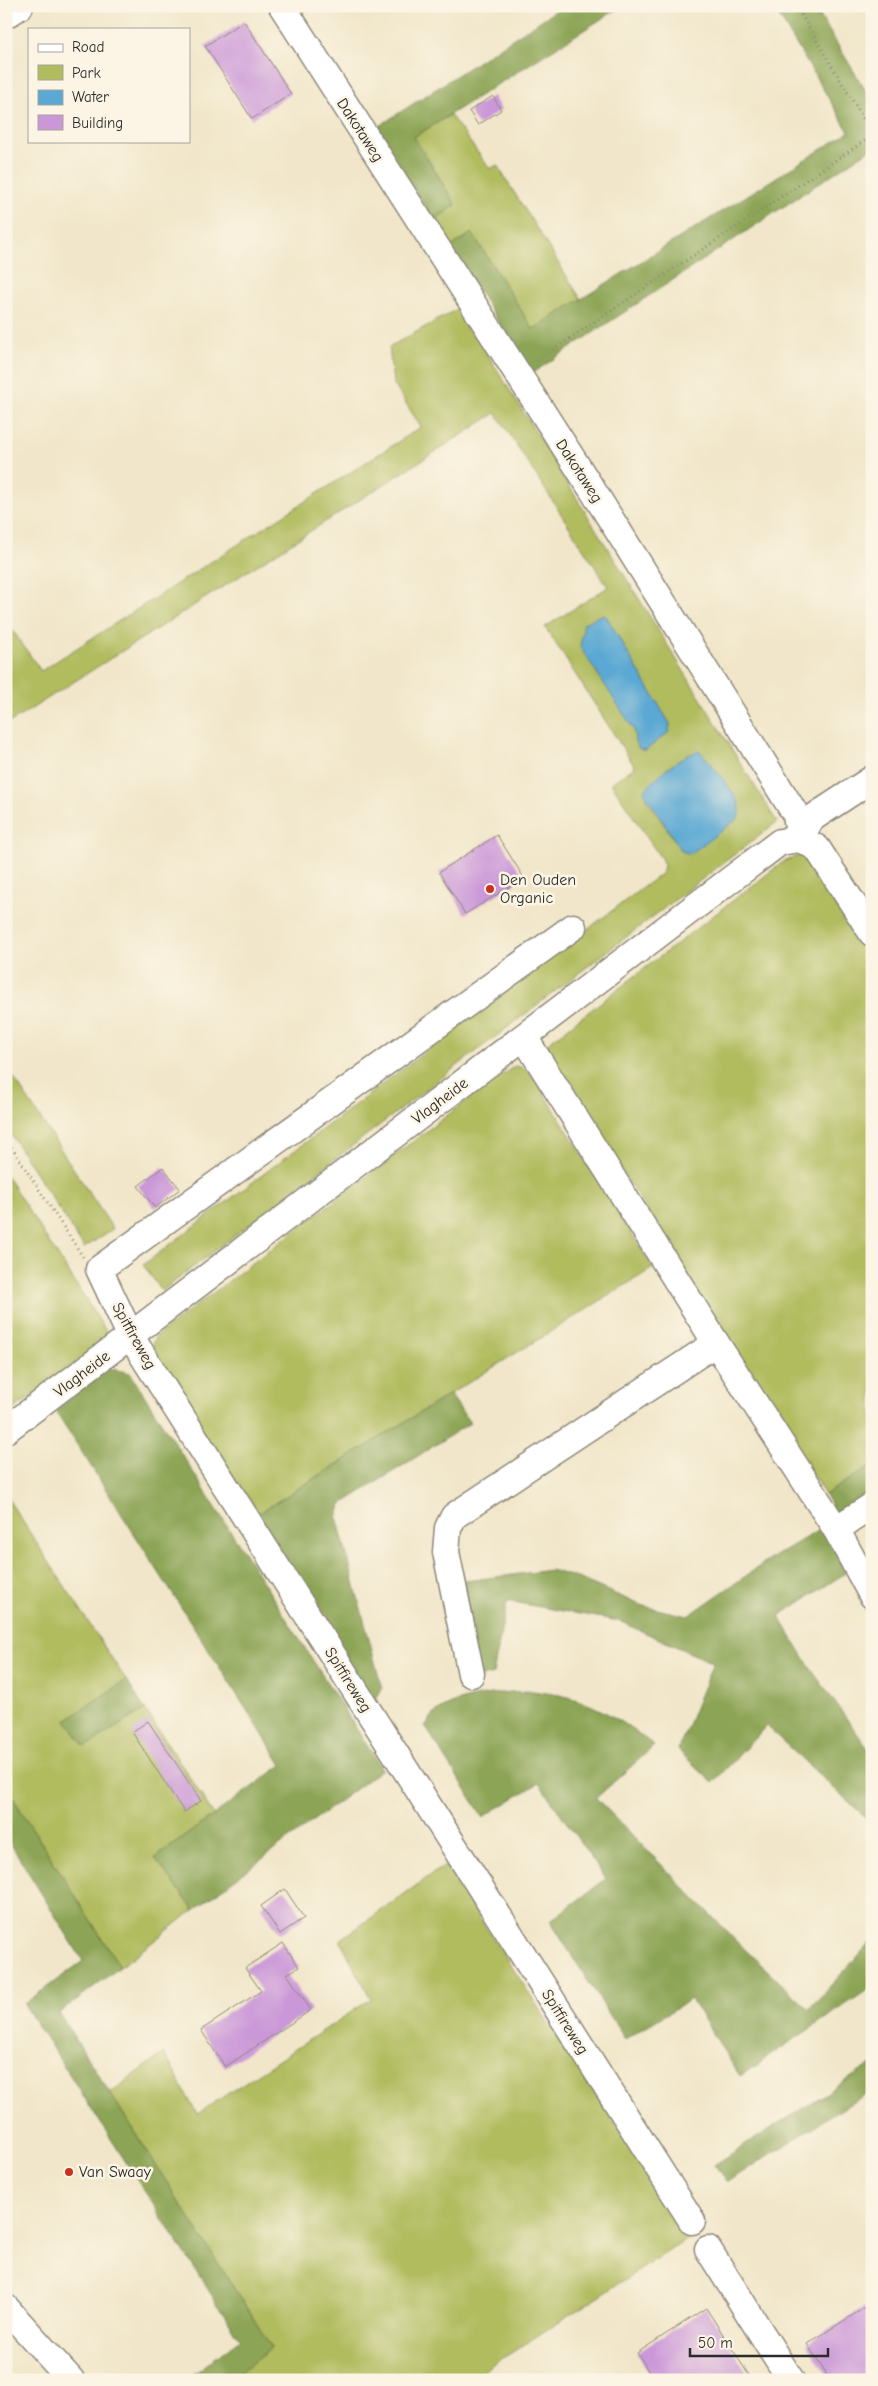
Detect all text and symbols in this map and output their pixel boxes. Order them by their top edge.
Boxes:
legend [28,28,190,142]
text: Road [72,38,104,56]
text: Park [72,64,101,82]
text: Water [72,88,109,106]
street label: Dakotaweg [333,95,387,165]
text: Building [72,114,123,132]
street label: Dakotaweg [552,436,606,506]
place label: Den Ouden Organic [500,871,576,907]
marker: Den Ouden Organic [484,883,496,895]
street label: Vlagheide [408,1074,472,1128]
street label: Spitfireweg [108,1300,160,1372]
street label: Vlagheide [50,1347,114,1401]
street label: Spitfireweg [321,1644,375,1716]
street label: Spitfireweg [538,1986,592,2058]
place label: Van Swaay [79,2163,152,2181]
marker: Van Swaay [63,2166,75,2178]
scale bar [690,2326,828,2358]
text: 50 m [698,2334,733,2352]

